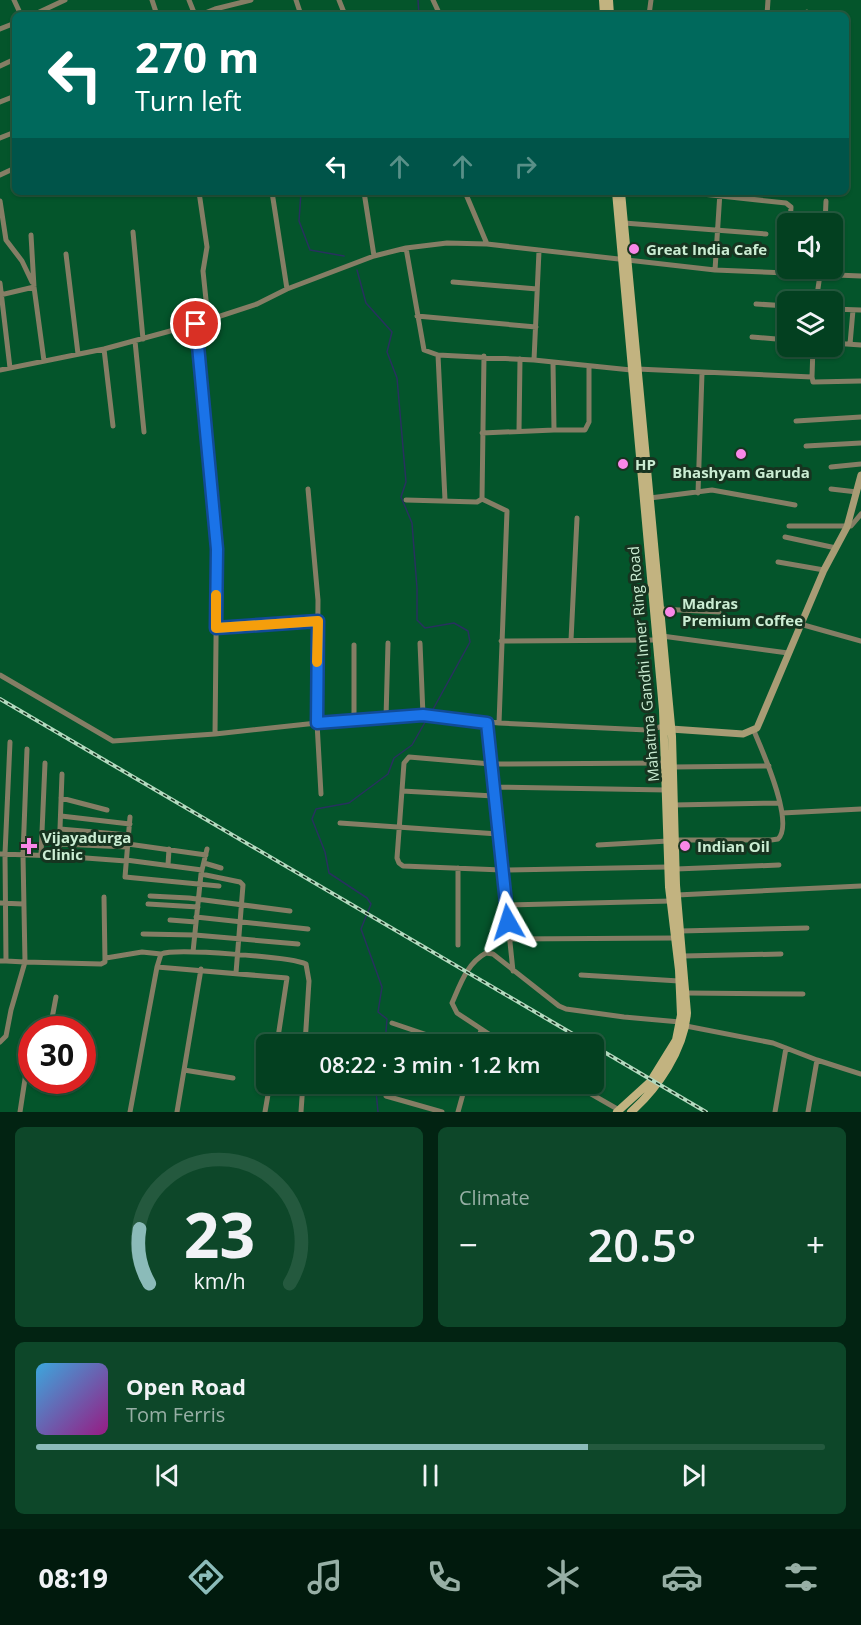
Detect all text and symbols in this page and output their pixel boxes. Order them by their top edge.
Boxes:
text: 270 m [135,28,259,85]
icon: left [36,36,114,114]
text: Turn left [135,82,242,119]
icon: left [320,150,353,183]
icon: ahead [383,150,416,183]
icon: ahead [446,150,479,183]
icon: right [509,150,542,183]
map controls [777,213,843,357]
button: sound [777,213,843,279]
place label: Great India Cafe [646,239,767,259]
marker: Great India Cafe [627,242,641,256]
button: layers [777,291,843,357]
pin [170,298,221,349]
icon: arrive [179,307,212,340]
marker: Bhashyam Garuda [734,447,748,461]
place label: HP [635,454,656,474]
marker: HP [616,457,630,471]
place label: Bhashyam Garuda [672,462,810,482]
street label: Mahatma Gandhi Inner Ring Road [623,545,663,783]
place label: Madras Premium Coffee [682,593,803,630]
marker: Madras Premium Coffee [663,605,677,619]
place label: Vijayadurga Clinic [42,827,131,864]
place label: Indian Oil [697,836,770,856]
marker: Vijayadurga Clinic [20,837,38,855]
marker: Indian Oil [678,839,692,853]
position arrow [476,890,540,954]
speed limit sign: 30 [18,1016,96,1094]
text: 08:22 · 3 min · 1.2 km [319,1049,541,1079]
text: Climate [459,1184,530,1211]
text: 23 [183,1191,255,1276]
text: 20.5° [588,1214,696,1275]
text: − [459,1222,478,1267]
text: + [806,1222,825,1267]
text: km/h [193,1266,245,1295]
text: Open Road [126,1371,246,1401]
text: Tom Ferris [126,1401,225,1428]
icon: previous [151,1459,184,1492]
icon: pause [414,1459,447,1492]
icon: next [677,1459,710,1492]
icon: directions [185,1556,227,1598]
icon: music [304,1556,346,1598]
icon: phone [423,1556,465,1598]
icon: climate [542,1556,584,1598]
icon: car [661,1556,703,1598]
icon: filters [780,1556,822,1598]
text: 08:19 [39,1559,108,1596]

